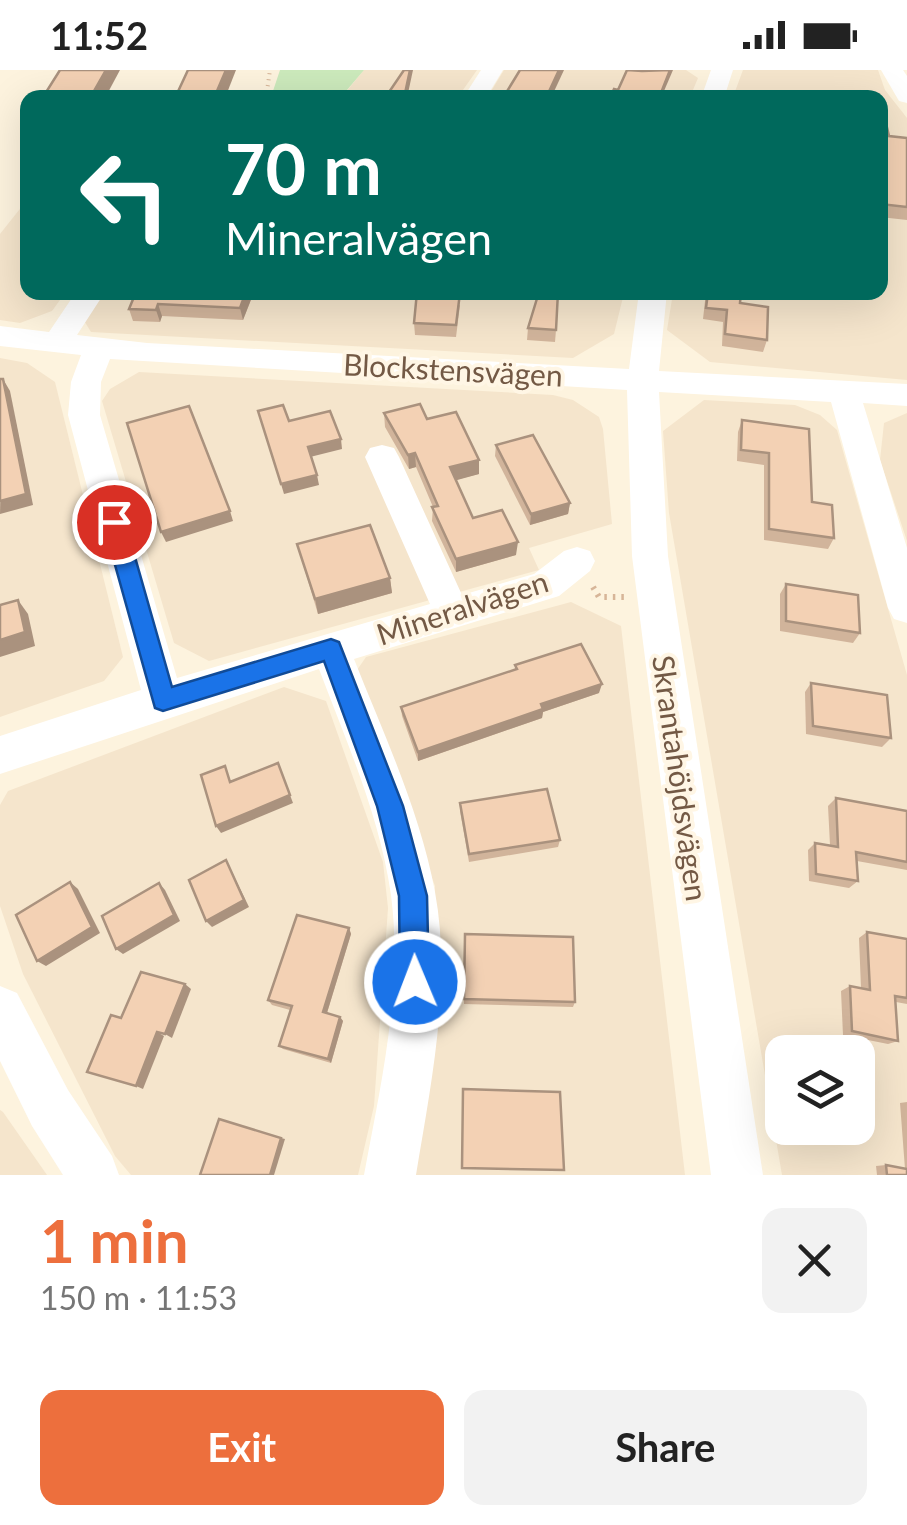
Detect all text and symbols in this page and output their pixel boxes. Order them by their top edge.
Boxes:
text: 11:52 [50,12,148,58]
text: 70 m [225,126,382,210]
icon: left [60,130,190,260]
text: Mineralvägen [225,211,492,265]
street label: Blockstensvägen [342,345,564,393]
pin [72,480,157,565]
icon: arrive [87,495,142,550]
street label: Mineralvägen [372,562,552,652]
street label: Skrantahöjdsvägen [646,653,716,903]
position arrow [363,930,467,1034]
map controls [765,1035,875,1145]
button: layers [765,1035,875,1145]
text: 1 min [40,1204,189,1276]
button: close [762,1208,867,1313]
text: 150 m · 11:53 [40,1278,237,1317]
button: Exit [40,1390,444,1505]
button: Share [464,1390,867,1505]

